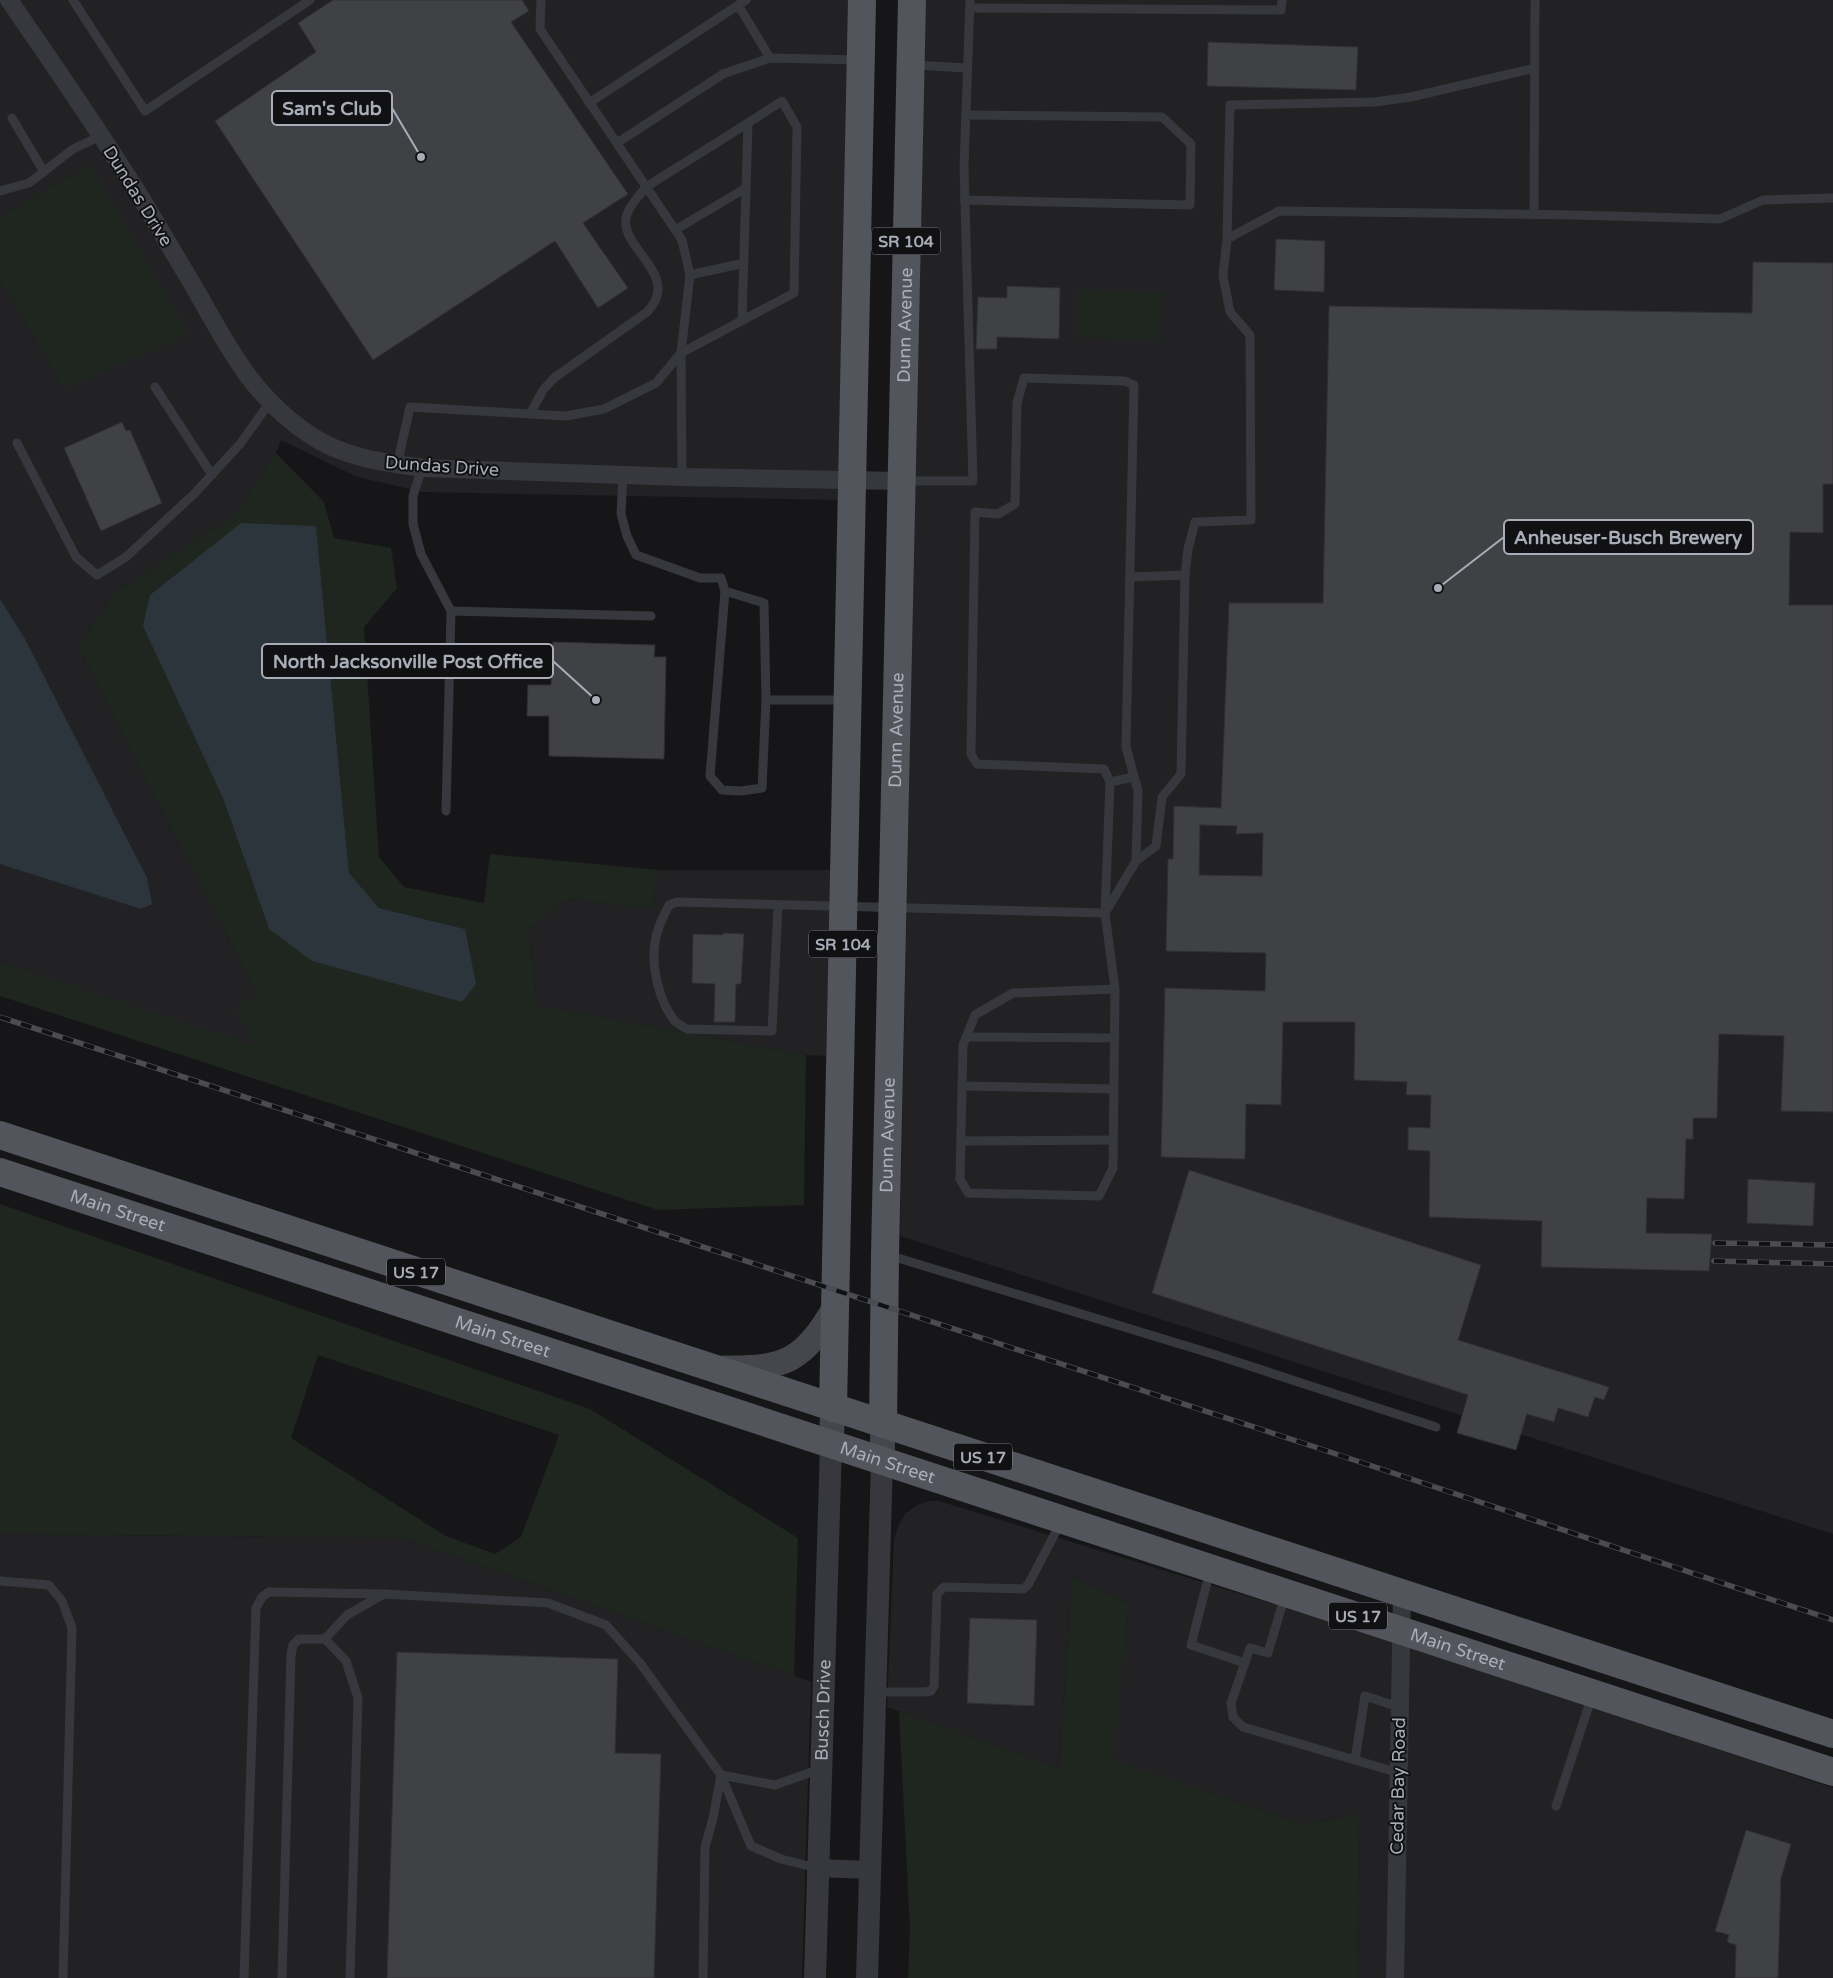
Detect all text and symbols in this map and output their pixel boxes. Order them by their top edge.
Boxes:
callout: Sam's Club [272,91,392,125]
text: Sam's Club [282,98,382,120]
street label: Dundas Drive [98,142,178,250]
road number: SR 104 [872,228,940,255]
street label: Dunn Avenue [893,267,917,383]
street label: Dundas Drive [384,451,500,481]
callout: Anheuser-Busch Brewery [1504,520,1753,554]
text: Anheuser-Busch Brewery [1514,527,1743,550]
callout: North Jacksonville Post Office [262,644,553,678]
text: North Jacksonville Post Office [273,651,544,673]
street label: Dunn Avenue [884,672,909,788]
road number: SR 104 [809,931,877,958]
street label: Dunn Avenue [875,1077,900,1193]
street label: Main Street [67,1185,168,1236]
road number: US 17 [387,1258,445,1286]
street label: Main Street [452,1311,553,1362]
street label: Main Street [837,1437,938,1488]
road number: US 17 [954,1444,1012,1470]
road number: US 17 [1329,1602,1387,1630]
street label: Main Street [1407,1623,1509,1675]
street label: Busch Drive [811,1659,836,1761]
street label: Cedar Bay Road [1386,1717,1410,1855]

